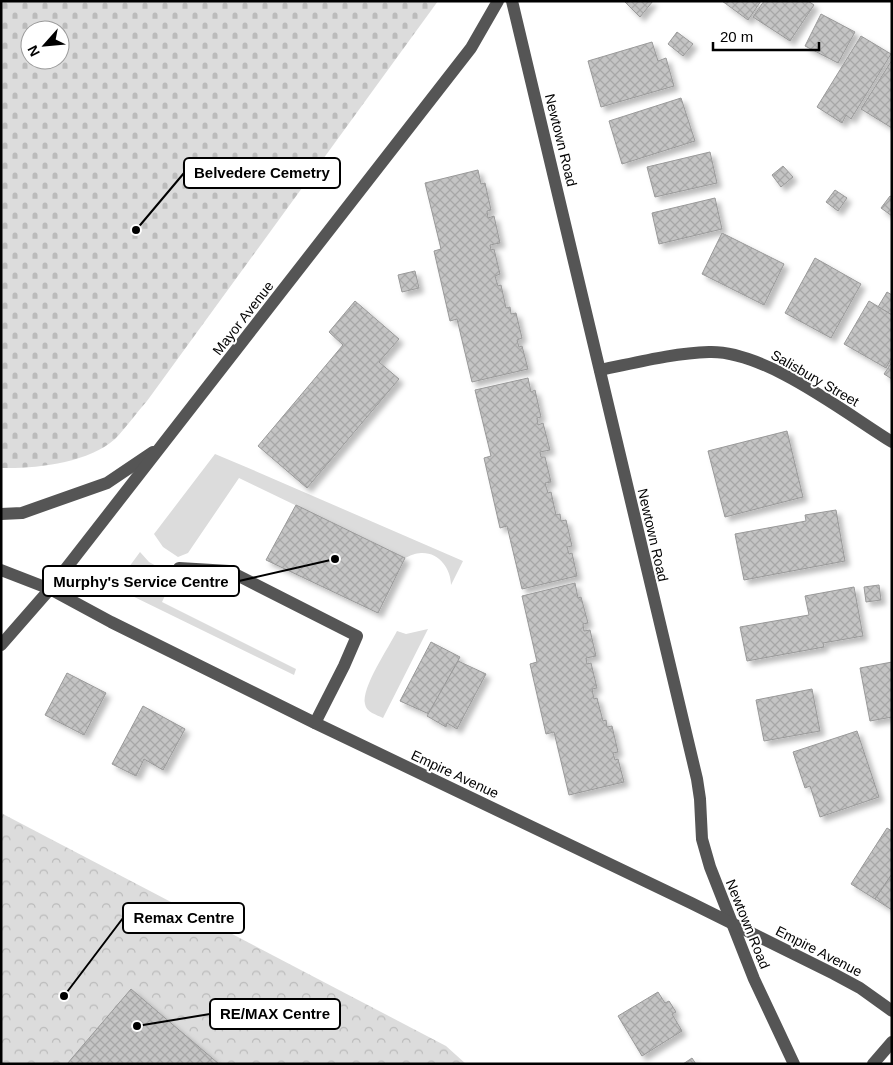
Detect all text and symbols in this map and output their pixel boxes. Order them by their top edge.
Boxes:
north arrow [20,20,70,70]
scale bar [713,20,819,52]
text: 20 m [720,28,753,45]
text: N [24,43,43,59]
street label: Newtown Road [542,92,580,188]
callout: Belvedere Cemetry [184,158,340,188]
text: Belvedere Cemetry [194,164,331,181]
street label: Mayor Avenue [209,278,277,358]
street label: Salisbury Street [768,346,862,410]
street label: Newtown Road [635,487,671,583]
callout: Murphy's Service Centre [43,566,239,596]
text: Murphy's Service Centre [53,573,229,590]
street label: Empire Avenue [409,747,501,801]
street label: Newtown Road [723,877,773,971]
callout: Remax Centre [123,903,244,933]
text: Remax Centre [134,909,234,926]
street label: Empire Avenue [773,922,865,980]
callout: RE/MAX Centre [210,999,340,1029]
text: RE/MAX Centre [220,1005,330,1022]

